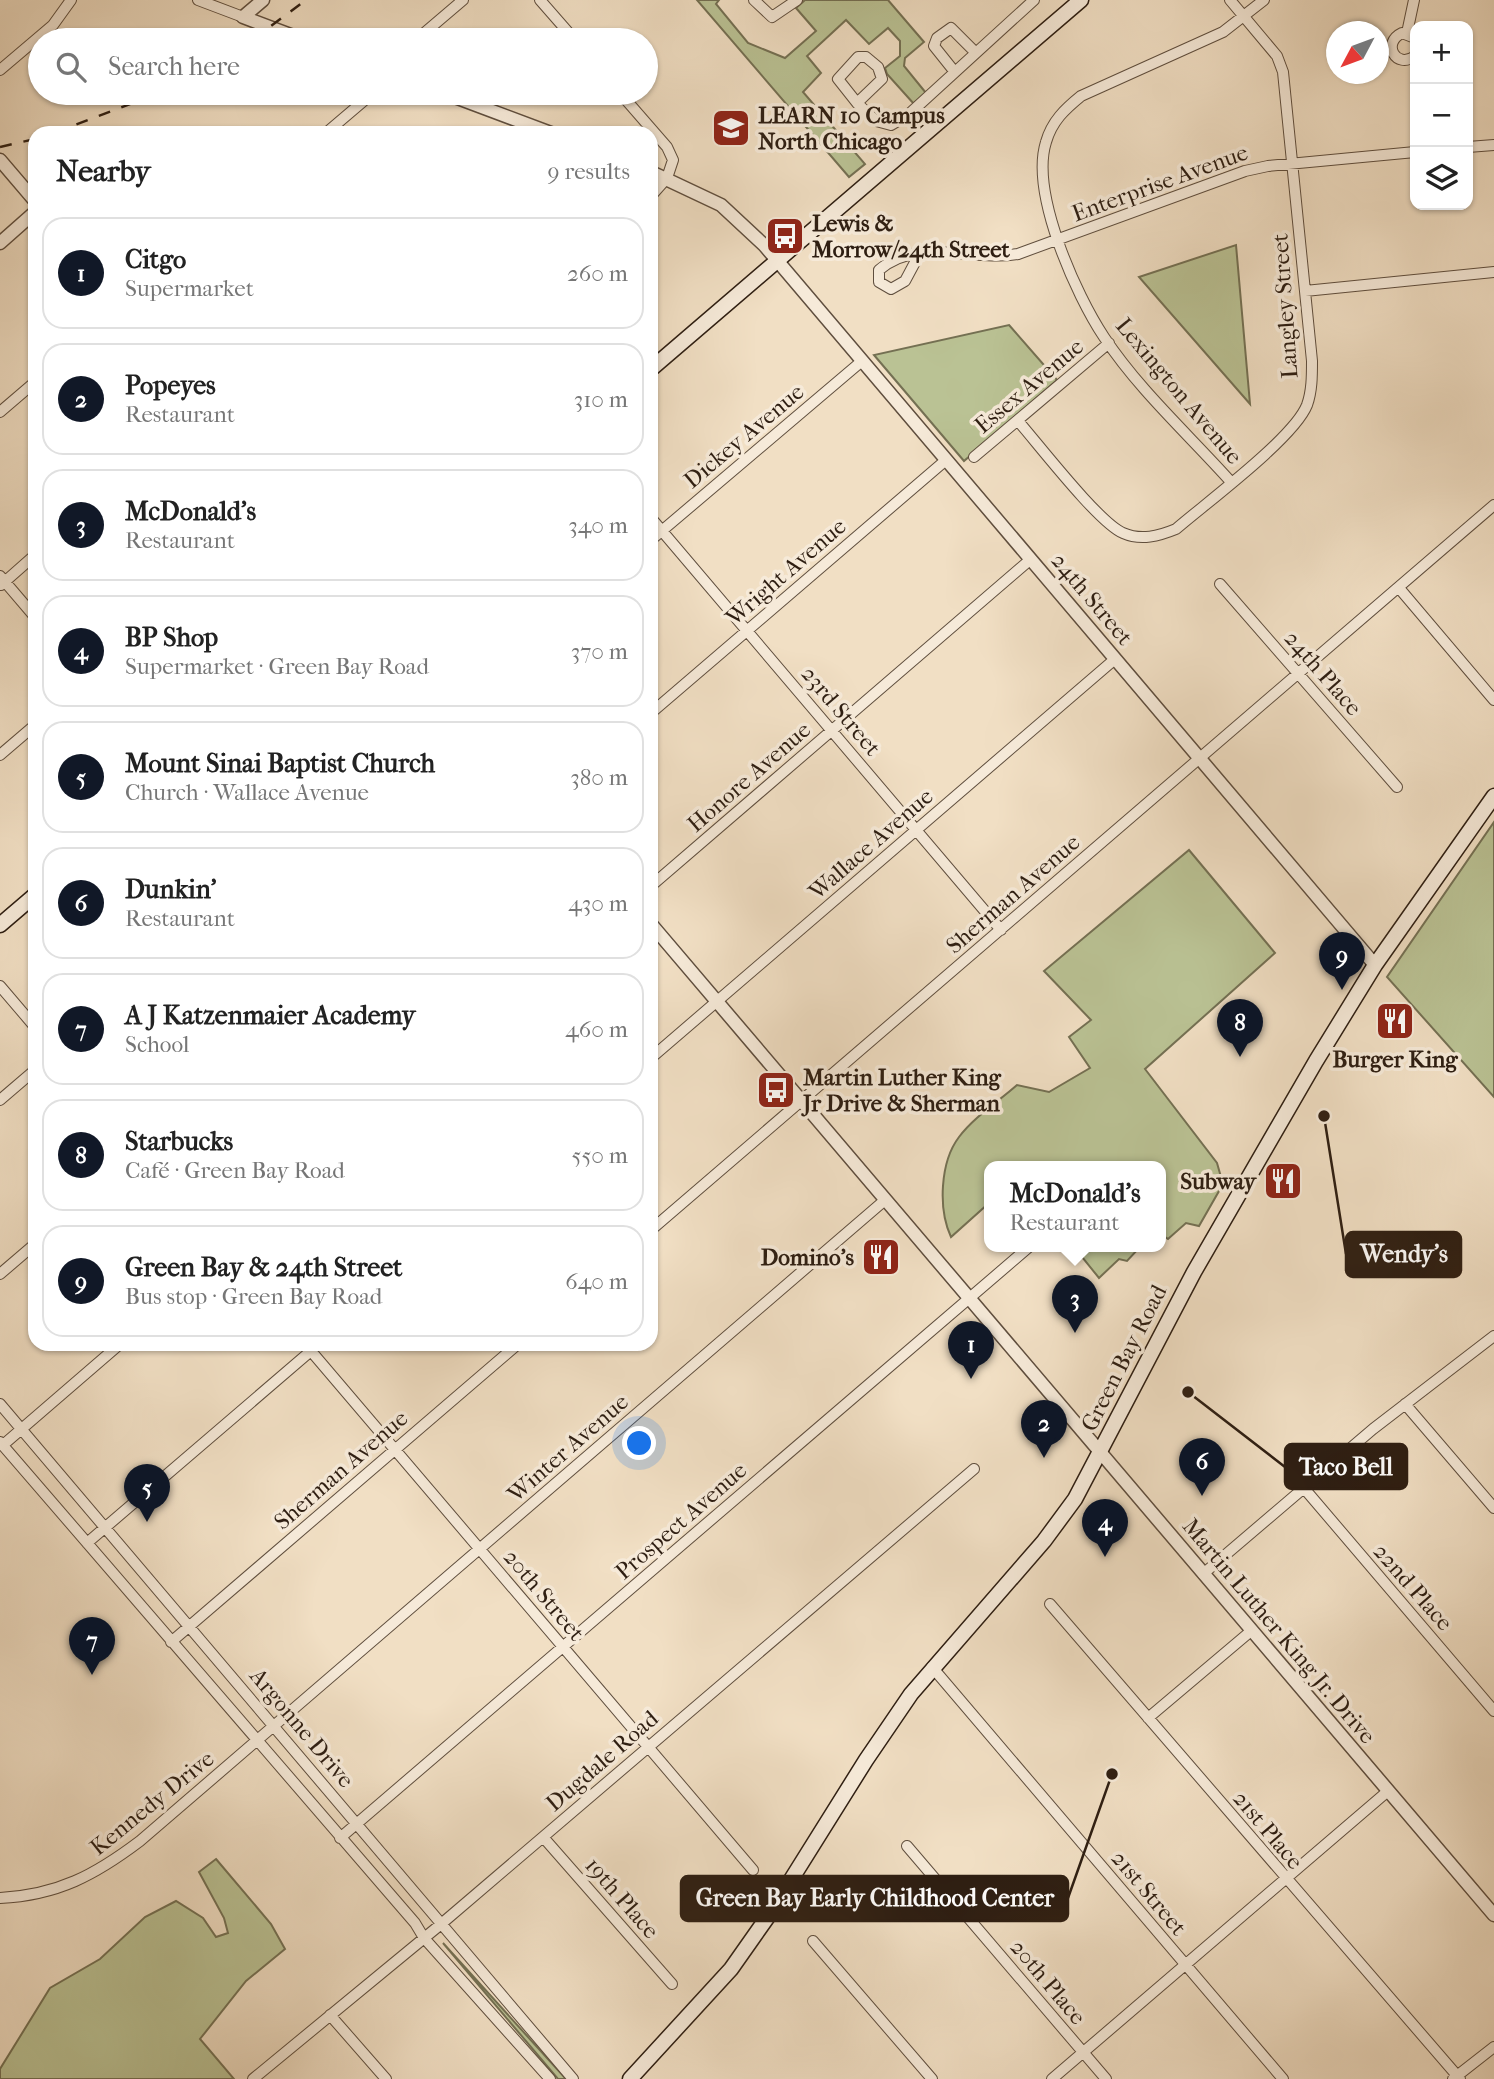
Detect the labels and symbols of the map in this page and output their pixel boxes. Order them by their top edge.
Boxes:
north arrow [1326,21,1389,84]
place label: LEARN 10 Campus North Chicago [758,102,945,155]
school or university icon: LEARN 10 Campus North Chicago [710,107,752,149]
street label: Enterprise Avenue [1068,139,1252,227]
place label: Lewis & Morrow/24th Street [812,210,1011,263]
bus stop icon: Lewis & Morrow/24th Street [764,215,806,257]
street label: Langley Street [1266,233,1304,379]
street label: Lexington Avenue [1110,313,1248,469]
street label: Essex Avenue [969,333,1089,439]
street label: Dickey Avenue [679,378,809,494]
street label: Wright Avenue [720,513,851,632]
street label: 24th Street [1046,547,1138,651]
street label: 24th Place [1279,625,1367,721]
street label: 23rd Street [796,661,886,761]
street label: Honore Avenue [682,716,816,838]
street label: Wallace Avenue [803,783,939,906]
street label: Sherman Avenue [941,829,1085,959]
pin: 9 [1319,932,1365,990]
pin: 8 [1217,999,1263,1057]
restaurant icon: Burger King [1374,1000,1416,1042]
place label: Burger King [1332,1046,1458,1073]
place label: Martin Luther King Jr Drive & Sherman [801,1064,1002,1117]
bus stop icon: Martin Luther King Jr Drive & Sherman [755,1069,797,1111]
restaurant icon: Subway [1262,1160,1304,1202]
place label: Subway [1180,1168,1258,1195]
callout: Wendy's [1346,1232,1461,1277]
restaurant icon: Domino's [860,1236,902,1278]
text: Wendy's [1359,1240,1448,1268]
place label: Domino's [761,1244,855,1271]
pin: 3 [1052,1275,1098,1333]
street label: Green Bay Road [1076,1280,1173,1436]
pin: 1 [948,1321,994,1379]
street label: Winter Avenue [501,1388,634,1508]
pin: 2 [1021,1400,1067,1458]
street label: Sherman Avenue [269,1405,413,1535]
your location [622,1426,656,1460]
pin: 6 [1179,1438,1225,1496]
callout: Taco Bell [1285,1444,1407,1489]
text: Taco Bell [1298,1453,1393,1481]
street label: Prospect Avenue [610,1457,752,1585]
pin: 5 [124,1464,170,1522]
pin: 4 [1082,1499,1128,1557]
street label: Martin Luther King Jr. Drive [1177,1513,1381,1749]
street label: 22nd Place [1368,1538,1458,1636]
street label: 20th Street [498,1544,590,1646]
pin: 7 [69,1617,115,1675]
street label: Argonne Drive [244,1662,360,1793]
street label: Dugdale Road [540,1705,664,1817]
street label: Kennedy Drive [85,1745,219,1861]
street label: 21st Place [1227,1785,1309,1875]
street label: 21st Street [1106,1845,1192,1941]
street label: 19th Place [579,1852,665,1944]
callout: Green Bay Early Childhood Center [681,1876,1068,1921]
text: Green Bay Early Childhood Center [696,1884,1055,1912]
street label: 20th Place [1005,1934,1091,2030]

